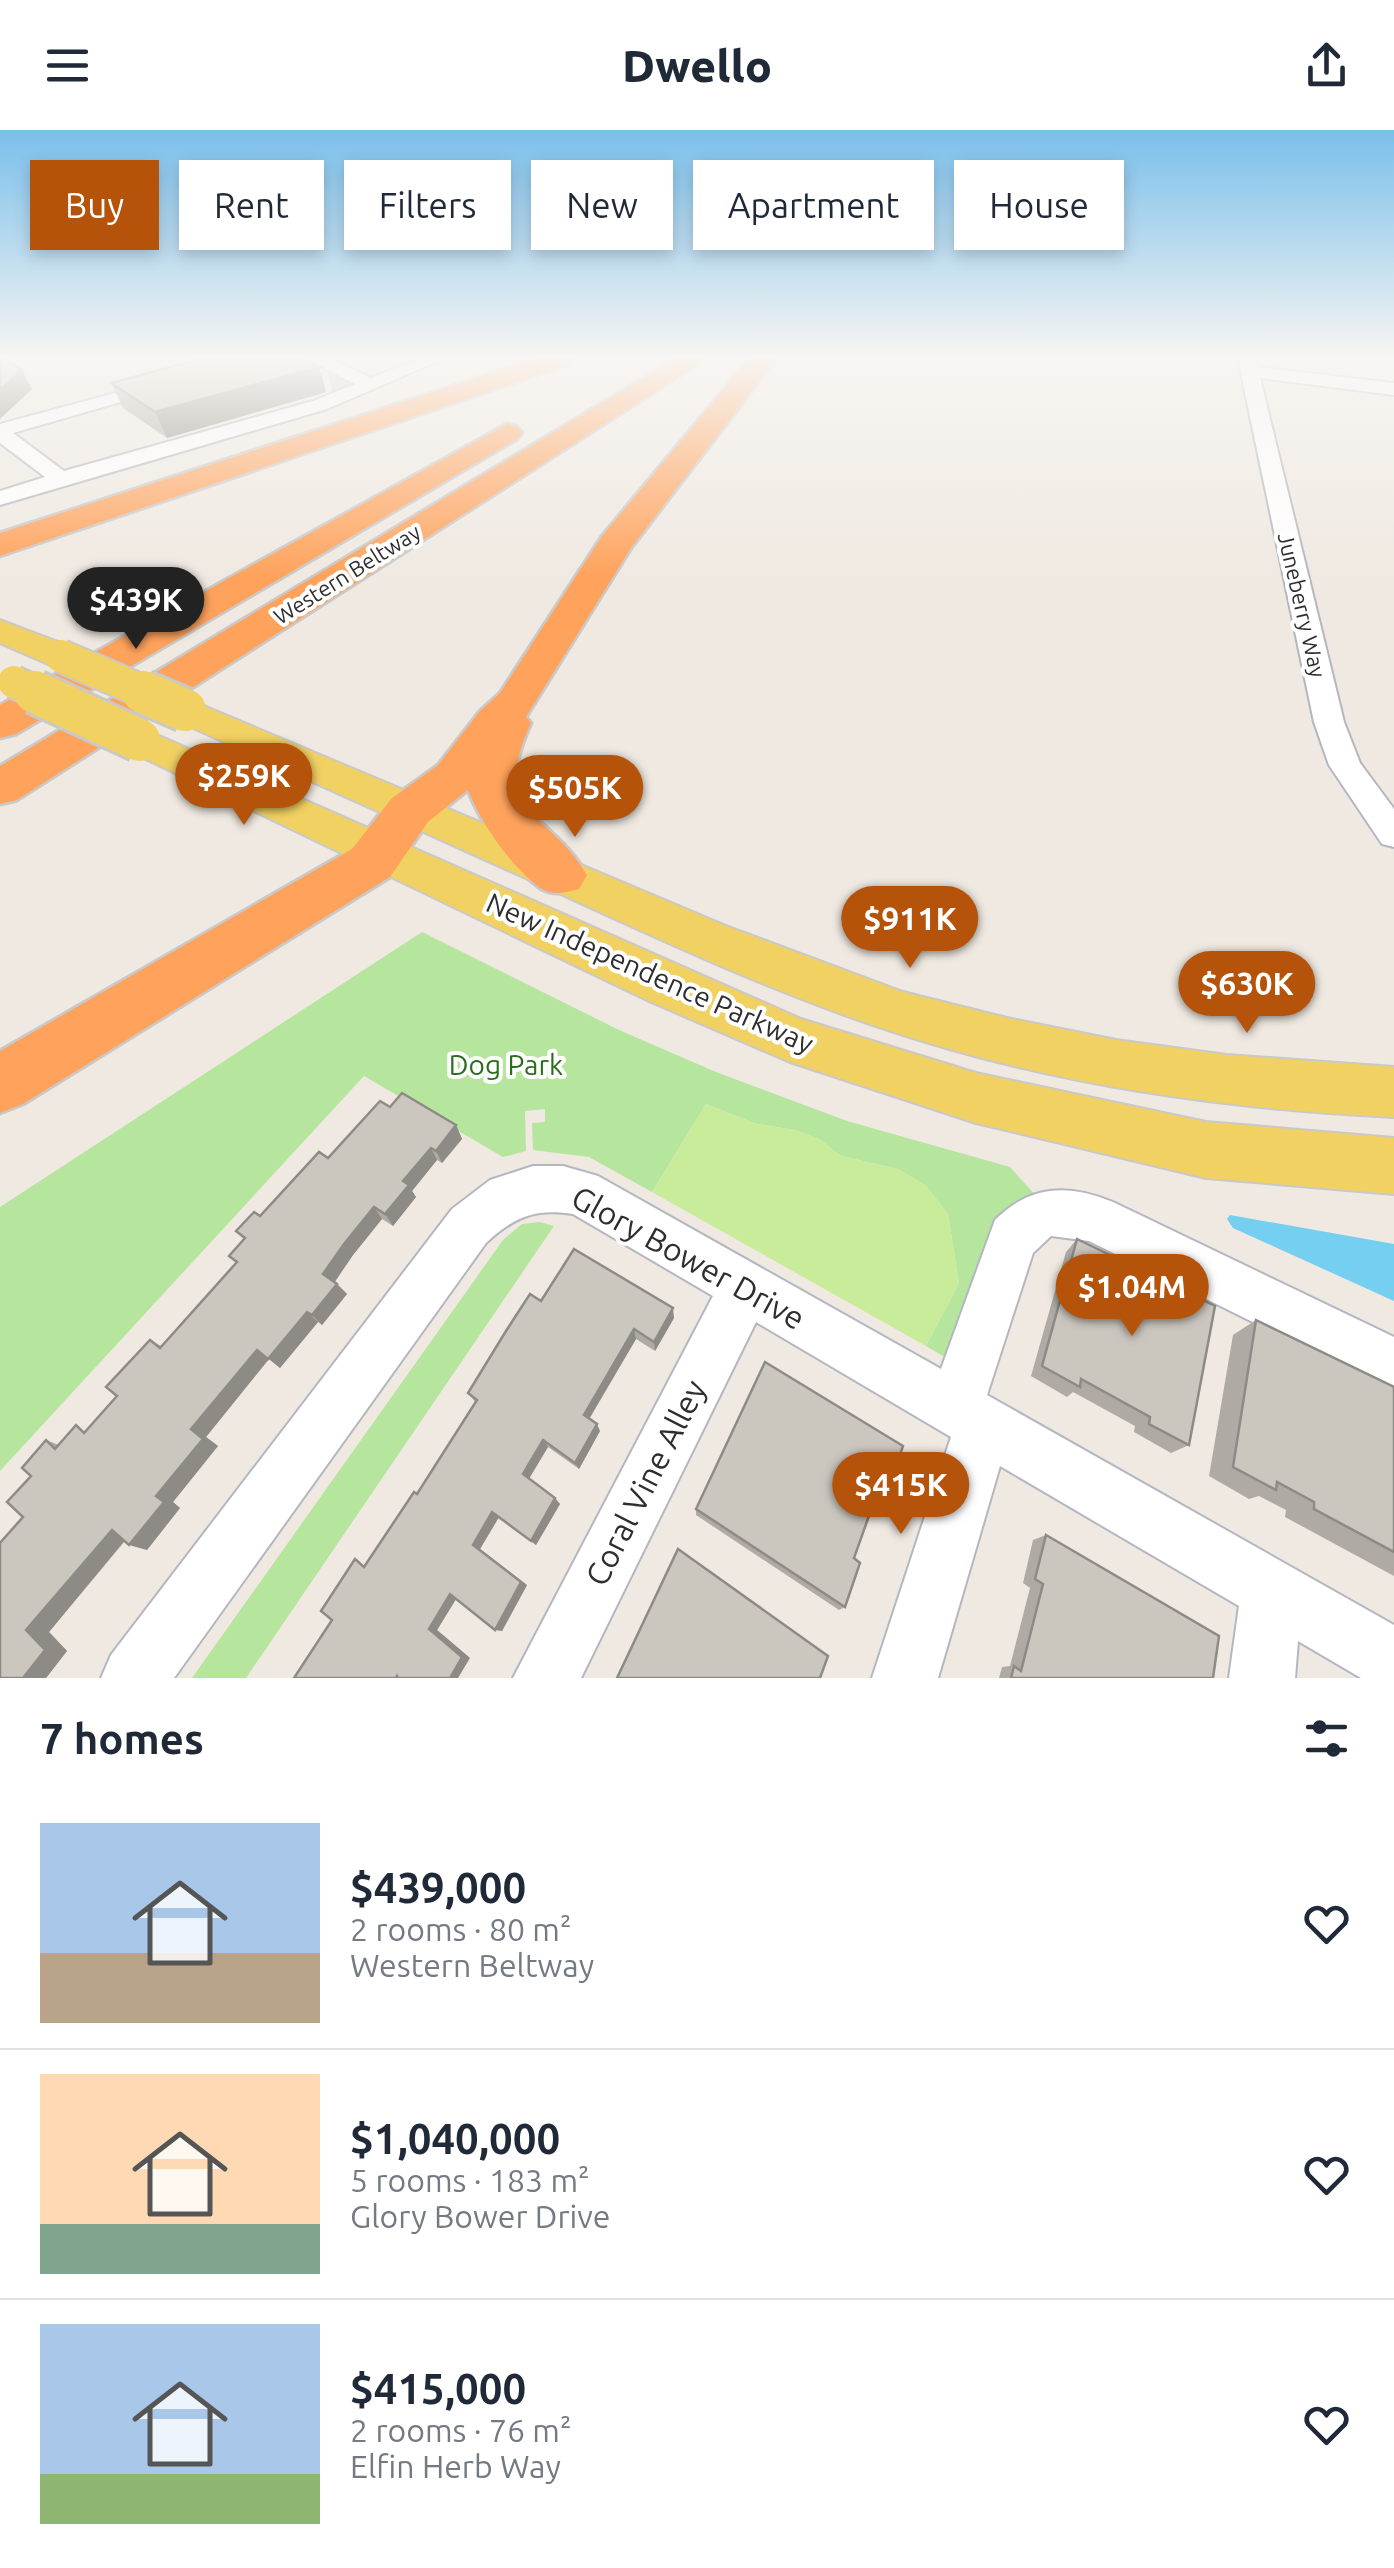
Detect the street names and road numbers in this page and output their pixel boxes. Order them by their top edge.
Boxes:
street label: Western Beltway [269,518,425,629]
street label: Juneberry Way [1274,530,1331,680]
street label: New Independence Parkway [482,886,818,1059]
street label: Glory Bower Drive [566,1178,811,1336]
street label: Coral Vine Alley [578,1374,712,1591]

